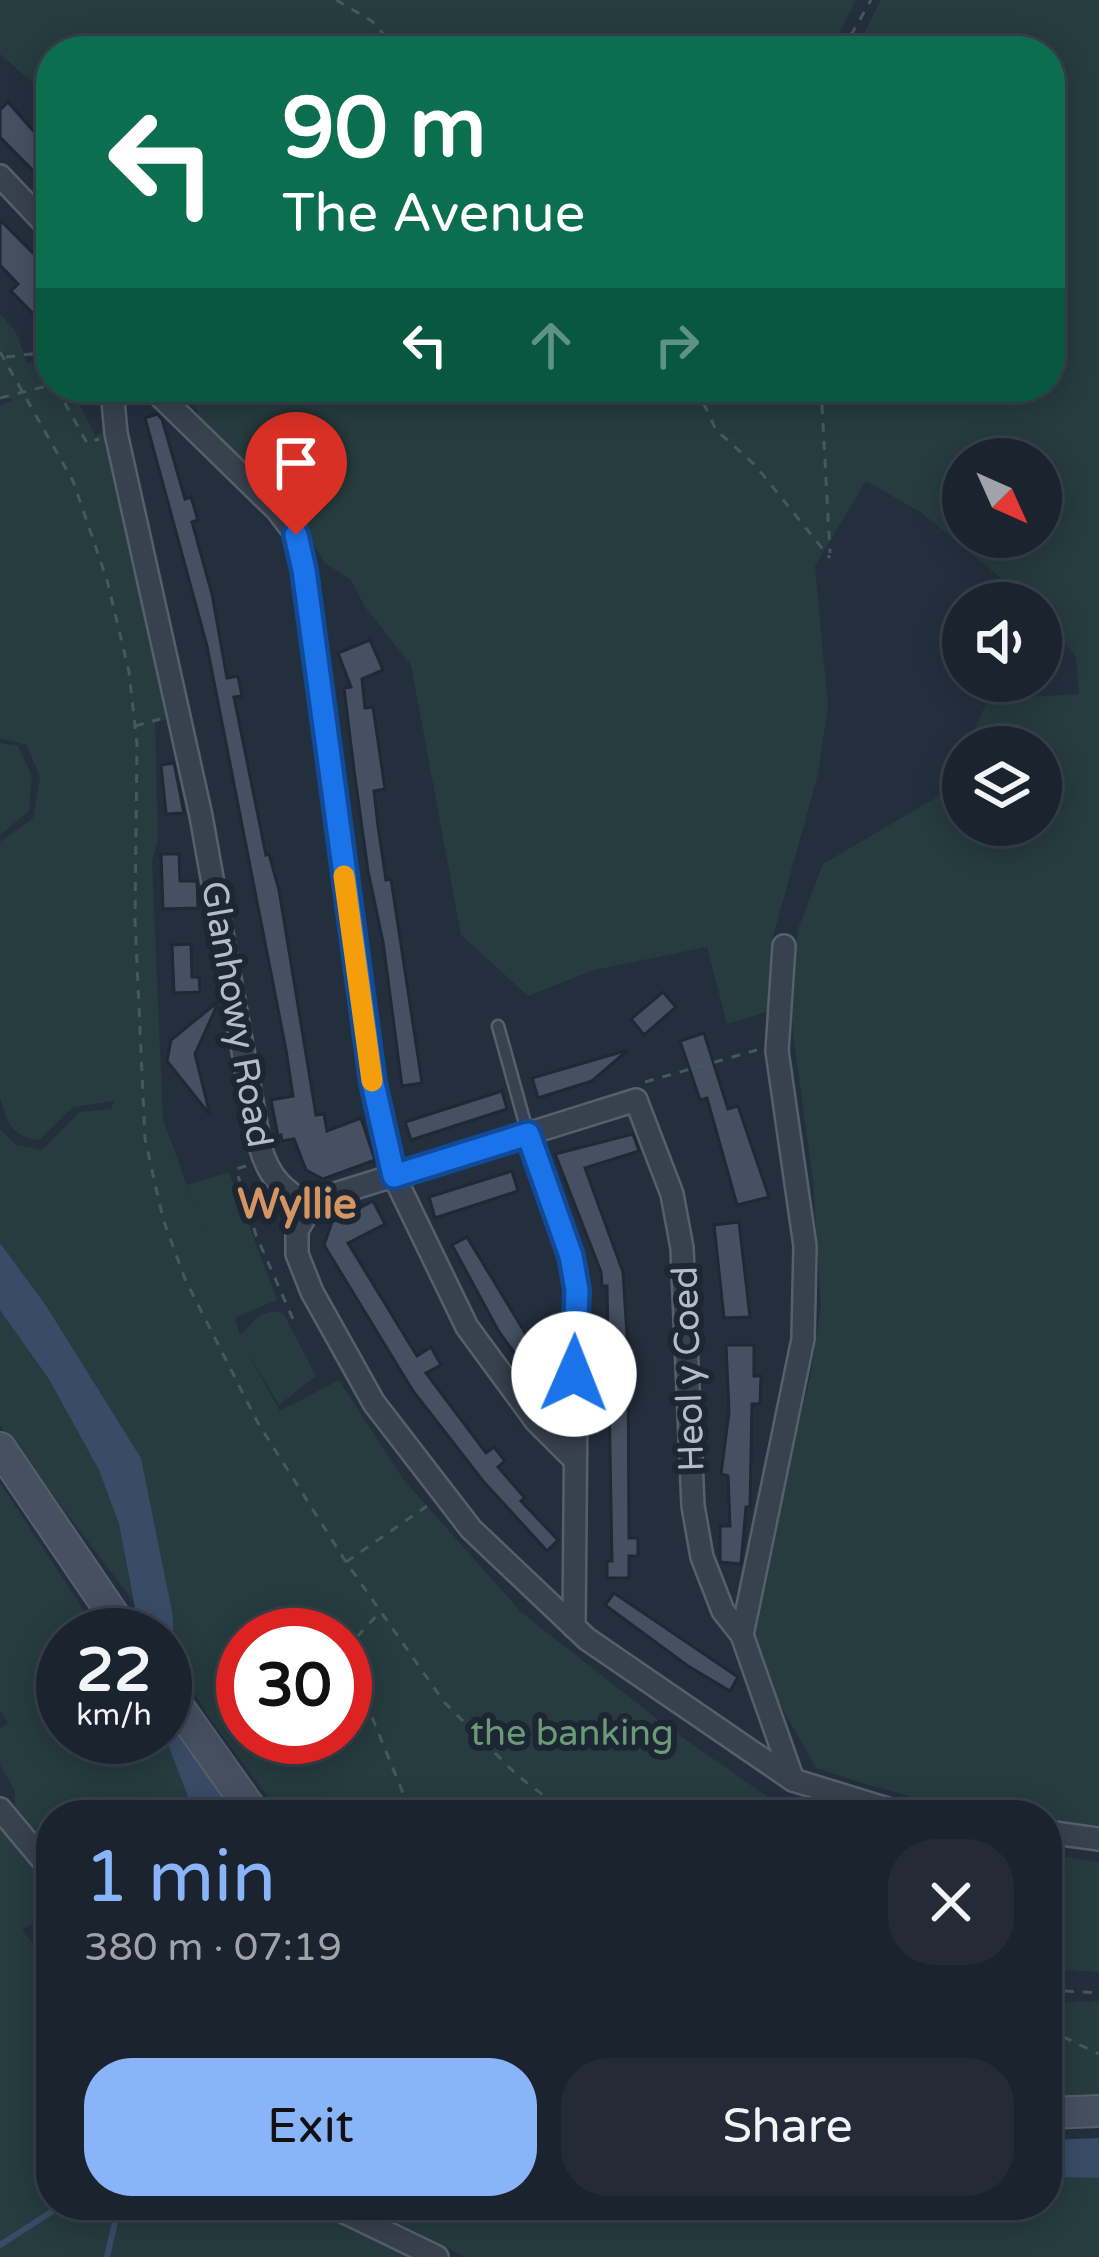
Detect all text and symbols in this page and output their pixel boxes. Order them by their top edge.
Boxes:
text: 90 m [282,79,486,180]
icon: left [84,84,240,240]
text: The Avenue [282,181,585,246]
icon: left [392,312,458,378]
icon: ahead [518,312,584,378]
icon: right [644,312,710,378]
pin [245,412,347,535]
icon: arrive [263,430,329,496]
north arrow [942,438,1062,558]
map controls [942,438,1062,846]
button: sound [942,582,1062,702]
button: layers [942,726,1062,846]
street label: Glanhowy Road [192,878,281,1151]
district label: Wyllie [237,1179,357,1230]
street label: Heol y Coed [663,1266,714,1472]
position arrow [511,1311,637,1437]
speed limit sign: 30 [216,1608,372,1764]
text: 22 [76,1635,152,1707]
text: km/h [76,1697,152,1734]
park label: the banking [470,1712,674,1755]
text: 1 min [84,1835,276,1922]
button: close [888,1839,1014,1965]
text: 380 m · 07:19 [84,1924,342,1971]
button: Exit [84,2058,537,2196]
button: Share [561,2058,1014,2196]

